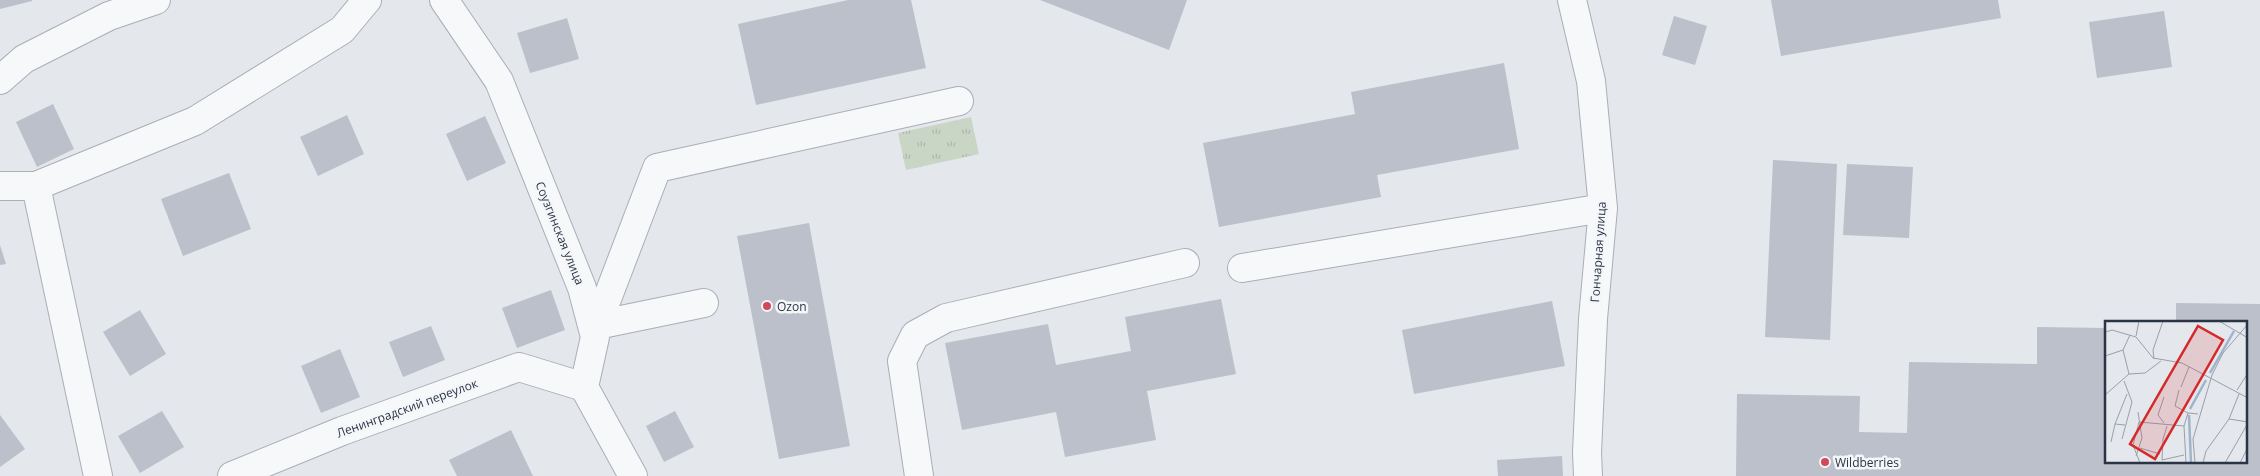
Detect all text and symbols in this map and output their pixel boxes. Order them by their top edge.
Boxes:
street label: Соузгинская улица [532,179,588,287]
street label: Гончарная улица [1586,201,1610,303]
place label: Ozon [777,298,807,315]
marker: Ozon [761,300,773,312]
inset map [2105,321,2248,464]
street label: Ленинградский переулок [334,374,481,441]
place label: Wildberries [1835,454,1899,471]
marker: Wildberries [1819,456,1831,468]

